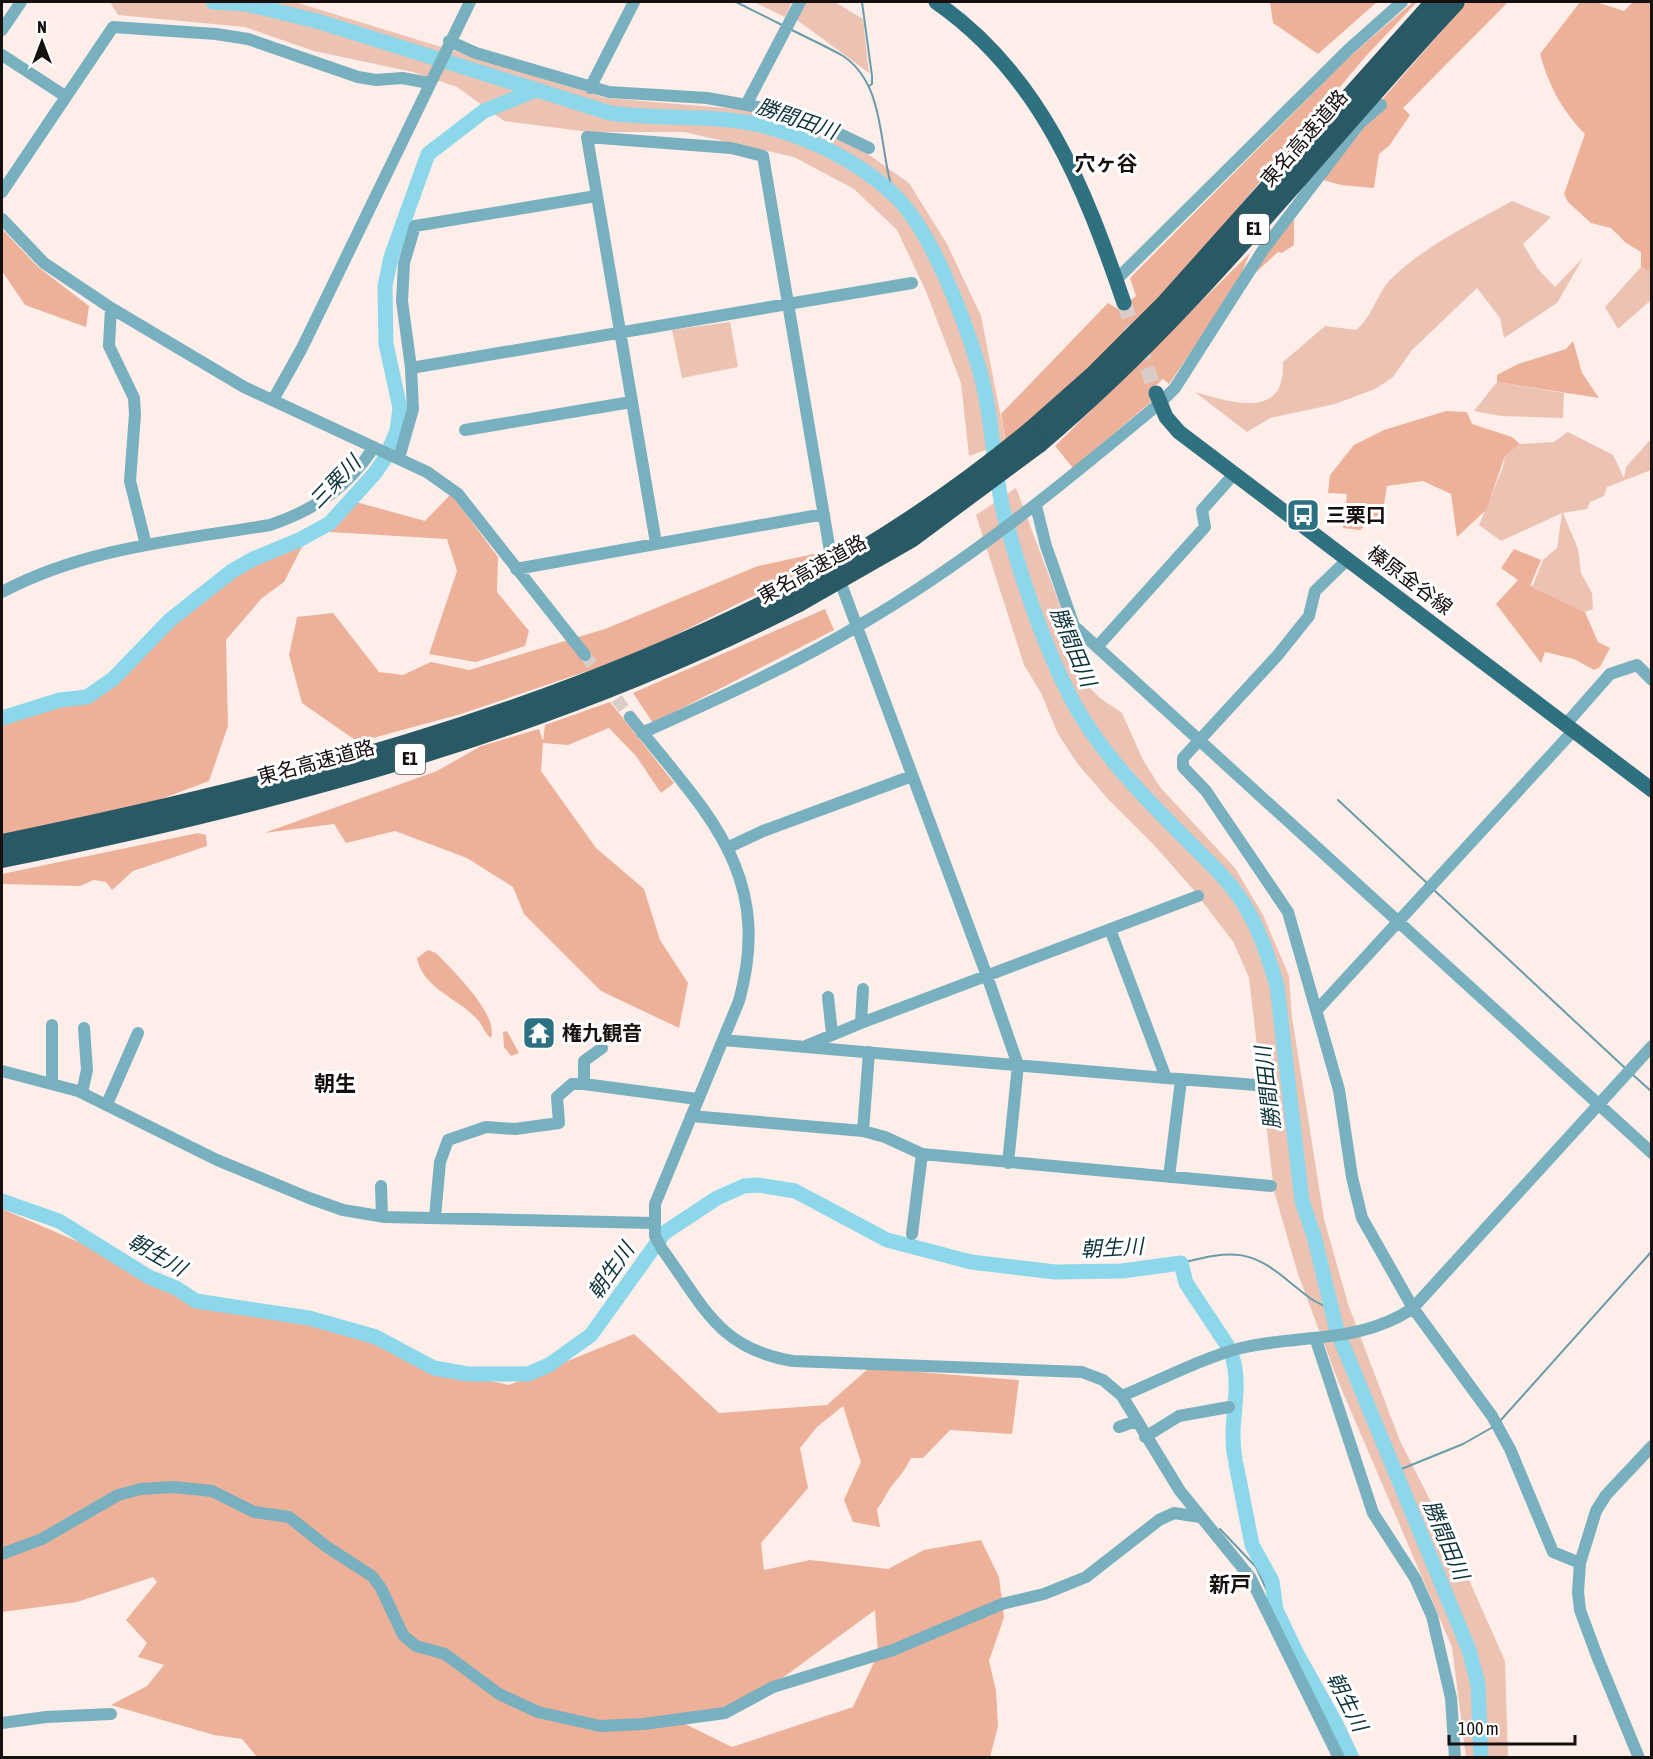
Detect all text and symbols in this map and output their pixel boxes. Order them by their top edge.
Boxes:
north arrow [12,12,72,72]
text: N [37,18,47,36]
street label: 東名高速道路 [1256,85,1352,190]
water label: 勝間田川 [754,93,843,144]
district label: 穴ヶ谷 [1075,151,1138,175]
road number: E1 [1239,214,1269,244]
water label: 三栗川 [304,449,366,512]
bus stop icon: 三栗口 [1285,497,1321,533]
place label: 三栗口 [1326,503,1386,526]
street label: 東名高速道路 [754,529,870,608]
street label: 榛原金谷線 [1363,540,1457,619]
water label: 勝間田川 [1046,603,1102,692]
street label: 東名高速道路 [255,735,377,788]
road number: E1 [395,744,425,774]
temple icon: 権九観音 [521,1015,557,1051]
place label: 権九観音 [562,1021,642,1044]
water label: 勝間田川 [1250,1043,1284,1131]
district label: 朝生 [314,1071,356,1095]
water label: 朝生川 [124,1228,193,1281]
water label: 朝生川 [1080,1233,1146,1261]
water label: 朝生川 [582,1236,639,1303]
water label: 勝間田川 [1419,1496,1475,1585]
district label: 新戸 [1209,1572,1251,1596]
water label: 朝生川 [1323,1668,1374,1737]
scale bar [1449,1708,1575,1746]
text: 100 m [1458,1718,1499,1739]

